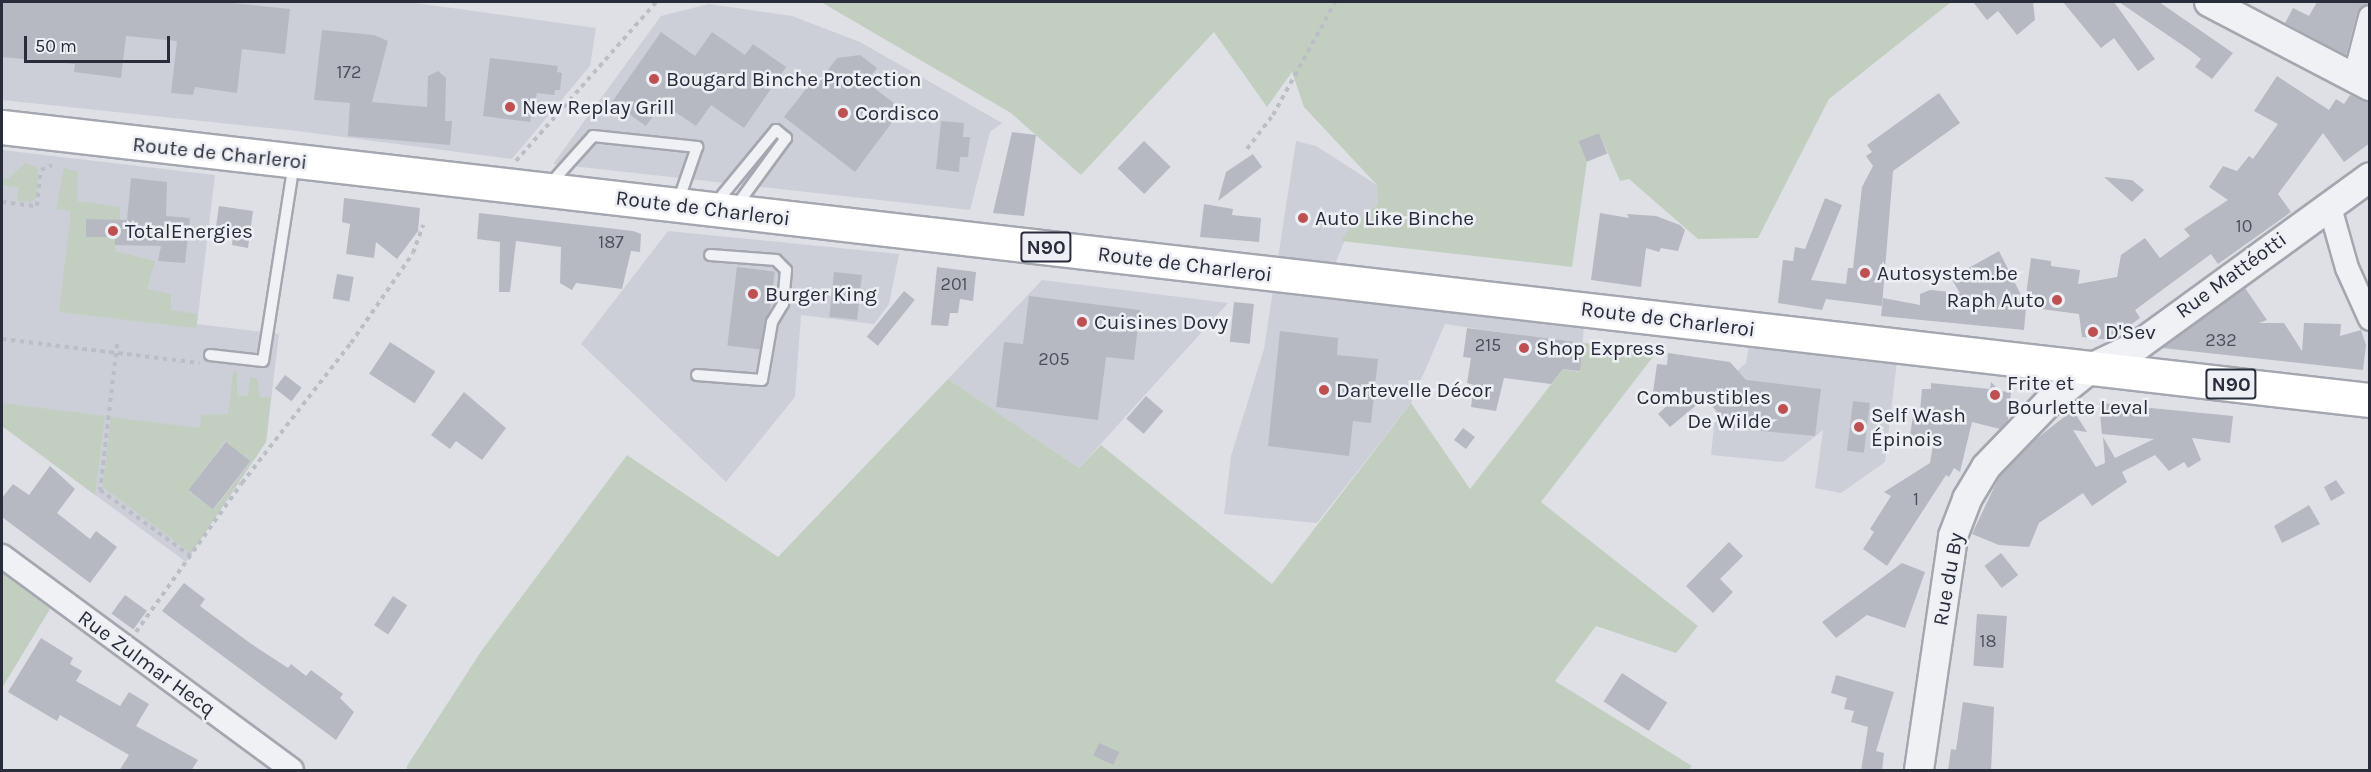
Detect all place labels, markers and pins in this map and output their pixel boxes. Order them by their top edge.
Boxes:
place label: Bougard Binche Protection [666,66,921,92]
marker: Bougard Binche Protection [647,72,661,86]
place label: New Replay Grill [522,94,675,120]
marker: New Replay Grill [503,100,517,114]
place label: Cordisco [855,100,939,126]
marker: Cordisco [836,106,850,120]
place label: Auto Like Binche [1315,205,1474,231]
marker: Auto Like Binche [1296,211,1310,225]
place label: TotalEnergies [125,218,253,244]
marker: TotalEnergies [106,224,120,238]
place label: Autosystem.be [1877,260,2018,286]
marker: Autosystem.be [1858,266,1872,280]
place label: Burger King [765,281,877,307]
marker: Burger King [746,287,760,301]
place label: Raph Auto [1946,287,2045,313]
marker: Raph Auto [2050,293,2064,307]
place label: Cuisines Dovy [1094,309,1228,335]
marker: Cuisines Dovy [1075,315,1089,329]
place label: D'Sev [2105,319,2156,345]
marker: D'Sev [2086,325,2100,339]
place label: Shop Express [1536,335,1665,361]
marker: Shop Express [1517,341,1531,355]
place label: Frite et Bourlette Leval [2007,370,2149,420]
place label: Dartevelle Décor [1336,377,1491,403]
marker: Dartevelle Décor [1317,383,1331,397]
place label: Combustibles De Wilde [1637,384,1771,434]
marker: Frite et Bourlette Leval [1988,388,2002,402]
marker: Combustibles De Wilde [1776,402,1790,416]
place label: Self Wash Épinois [1871,402,1966,452]
marker: Self Wash Épinois [1852,420,1866,434]

